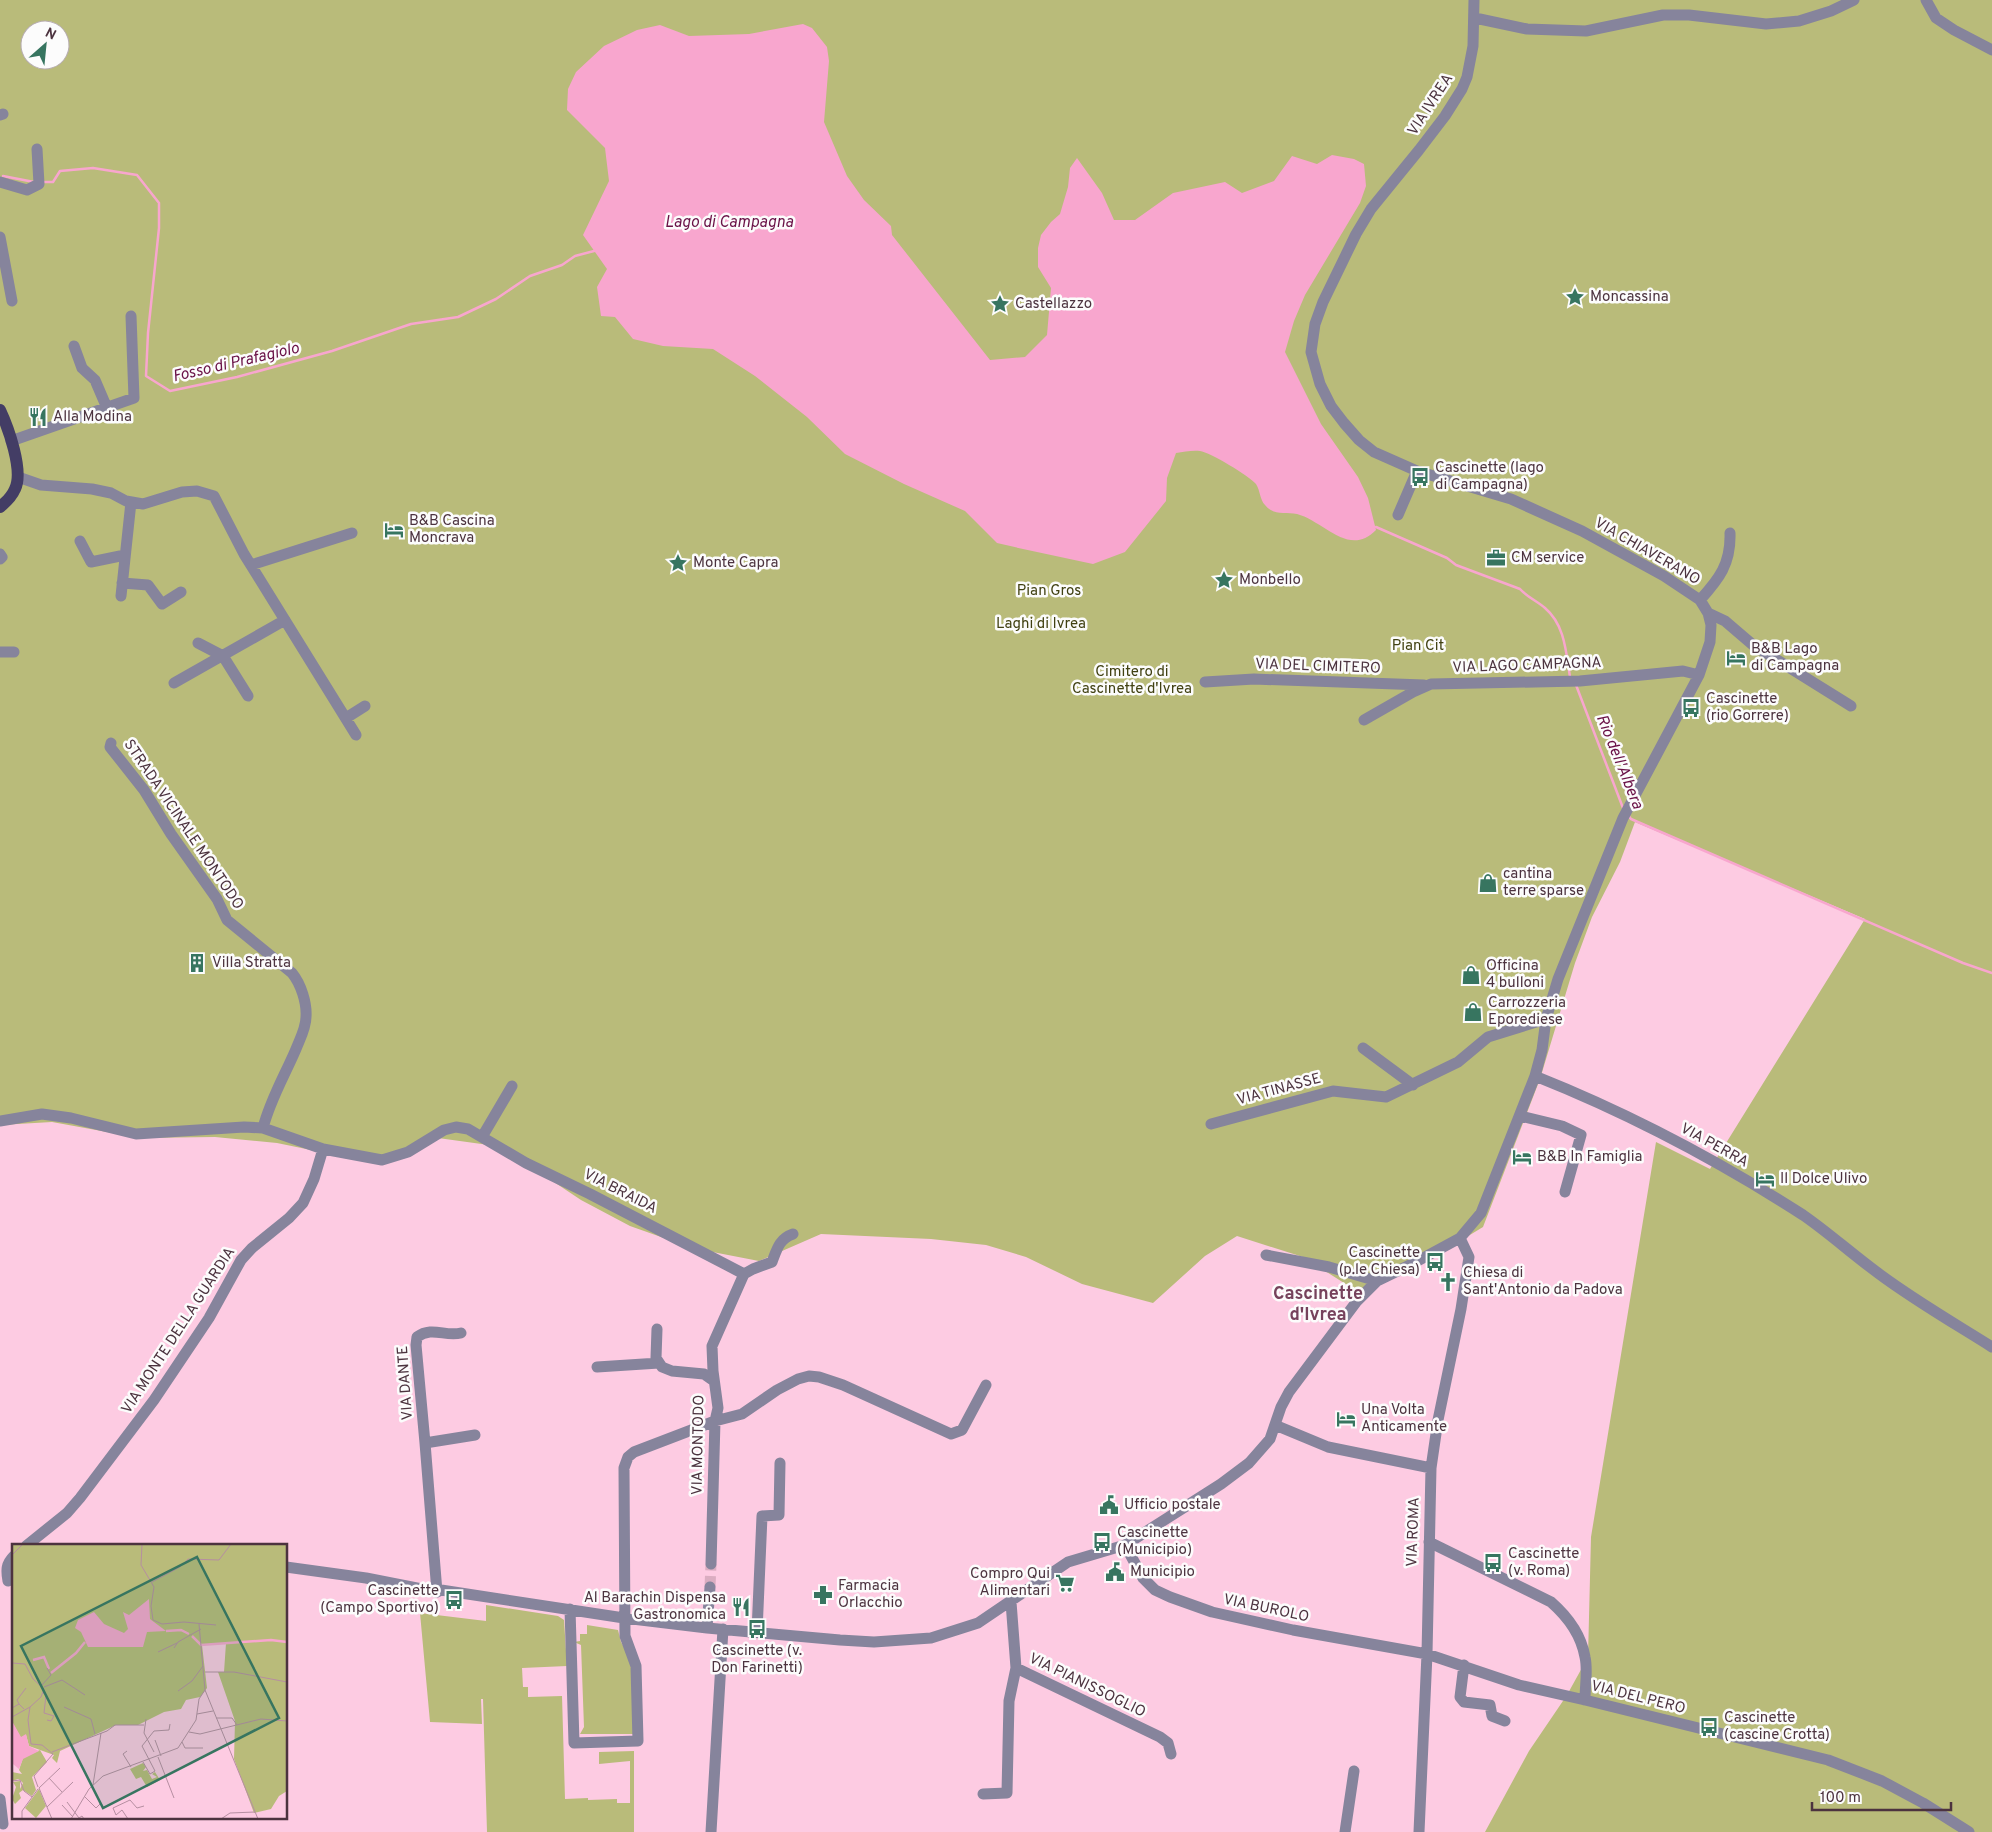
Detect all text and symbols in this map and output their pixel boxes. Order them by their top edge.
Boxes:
north arrow [20,20,70,70]
text: N [42,25,59,45]
street label: VIA IVREA [1404,71,1458,139]
water label: Lago di Campagna [665,213,794,233]
place icon: Moncassina [1564,286,1586,308]
place label: Moncassina [1590,288,1669,307]
place icon: Castellazzo [989,293,1011,315]
place label: Castellazzo [1015,295,1092,314]
water label: Fosso di Prafagiolo [171,339,302,387]
restaurant icon: Alla Modina [27,406,49,428]
place label: Alla Modina [53,408,132,427]
place label: Cascinette (lago di Campagna) [1435,459,1544,495]
bus stop icon: Cascinette (lago di Campagna) [1409,466,1431,488]
place label: B&B Cascina Moncrava [409,512,495,548]
street label: VIA CHIAVERANO [1591,514,1703,590]
hotel icon: B&B Cascina Moncrava [383,519,405,541]
office icon: CM service [1485,547,1507,569]
place label: CM service [1511,549,1584,568]
place icon: Monte Capra [667,552,689,574]
place label: Monte Capra [693,554,778,573]
place icon: Monbello [1213,569,1235,591]
place label: Monbello [1239,571,1301,590]
park label: Pian Gros [1017,582,1081,601]
park label: Laghi di Ivrea [996,615,1086,634]
park label: Pian Cit [1392,637,1444,656]
place label: B&B Lago di Campagna [1751,640,1839,676]
hotel icon: B&B Lago di Campagna [1725,647,1747,669]
street label: VIA LAGO CAMPAGNA [1452,654,1602,678]
street label: VIA DEL CIMITERO [1255,655,1381,679]
park label: Cimitero di Cascinette d'Ivrea [1072,663,1192,699]
place label: Cascinette (rio Gorrere) [1706,690,1789,726]
bus stop icon: Cascinette (rio Gorrere) [1680,697,1702,719]
water label: Rio dell'Albera [1591,712,1647,813]
street label: STRADA VICINALE MONTODO [119,736,247,914]
place label: cantina terre sparse [1503,865,1584,901]
shop icon: cantina terre sparse [1477,872,1499,894]
building icon: Villa Stratta [186,952,208,974]
place label: Villa Stratta [212,954,291,973]
place label: Officina 4 bulloni [1486,957,1544,993]
shop icon: Officina 4 bulloni [1460,964,1482,986]
place label: Carrozzeria Eporediese [1488,994,1566,1030]
shop icon: Carrozzeria Eporediese [1462,1001,1484,1023]
street label: VIA TINASSE [1235,1070,1323,1110]
street label: VIA PERRA [1677,1120,1751,1172]
hotel icon: B&B In Famiglia [1511,1146,1533,1168]
place label: B&B In Famiglia [1537,1148,1642,1167]
street label: VIA BRAIDA [580,1165,660,1219]
hotel icon: Il Dolce Ulivo [1754,1168,1776,1190]
place label: Il Dolce Ulivo [1780,1170,1867,1189]
street label: VIA MONTE DELLA GUARDIA [118,1244,240,1418]
place label: Cascinette (p.le Chiesa) [1339,1244,1420,1280]
bus stop icon: Cascinette (p.le Chiesa) [1424,1251,1446,1273]
place label: Chiesa di Sant'Antonio da Padova [1463,1264,1623,1300]
church icon: Chiesa di Sant'Antonio da Padova [1437,1271,1459,1293]
district label: Cascinette d'Ivrea [1273,1283,1363,1327]
street label: VIA DANTE [394,1345,418,1421]
street label: VIA MONTODO [689,1395,709,1495]
place label: Una Volta Anticamente [1361,1401,1447,1437]
hotel icon: Una Volta Anticamente [1335,1408,1357,1430]
public building icon: Ufficio postale [1098,1494,1120,1516]
place label: Ufficio postale [1124,1496,1221,1515]
street label: VIA ROMA [1403,1497,1425,1567]
place label: Cascinette (Municipio) [1117,1524,1192,1560]
bus stop icon: Cascinette (Municipio) [1091,1531,1113,1553]
inset map [12,1544,288,1820]
place label: Cascinette (v. Roma) [1508,1545,1579,1581]
bus stop icon: Cascinette (v. Roma) [1482,1552,1504,1574]
public building icon: Municipio [1104,1561,1126,1583]
place label: Municipio [1130,1563,1195,1582]
place label: Compro Qui Alimentari [970,1565,1050,1601]
supermarket icon: Compro Qui Alimentari [1054,1572,1076,1594]
place label: Farmacia Orlacchio [838,1577,903,1613]
place label: Cascinette (Campo Sportivo) [320,1582,439,1618]
pharmacy icon: Farmacia Orlacchio [812,1584,834,1606]
bus stop icon: Cascinette (Campo Sportivo) [443,1589,465,1611]
place label: Al Barachin Dispensa Gastronomica [584,1589,726,1625]
street label: VIA BUROLO [1221,1591,1311,1627]
restaurant icon: Al Barachin Dispensa Gastronomica [730,1596,752,1618]
bus stop icon: Cascinette (v. Don Farinetti) [746,1618,768,1640]
place label: Cascinette (v. Don Farinetti) [711,1642,803,1678]
street label: VIA PIANISSOGLIO [1025,1649,1149,1723]
street label: VIA DEL PERO [1589,1677,1687,1719]
place label: Cascinette (cascine Crotta) [1724,1709,1830,1745]
bus stop icon: Cascinette (cascine Crotta) [1698,1716,1720,1738]
scale bar [1812,1780,1951,1812]
text: 100 m [1820,1789,1861,1808]

